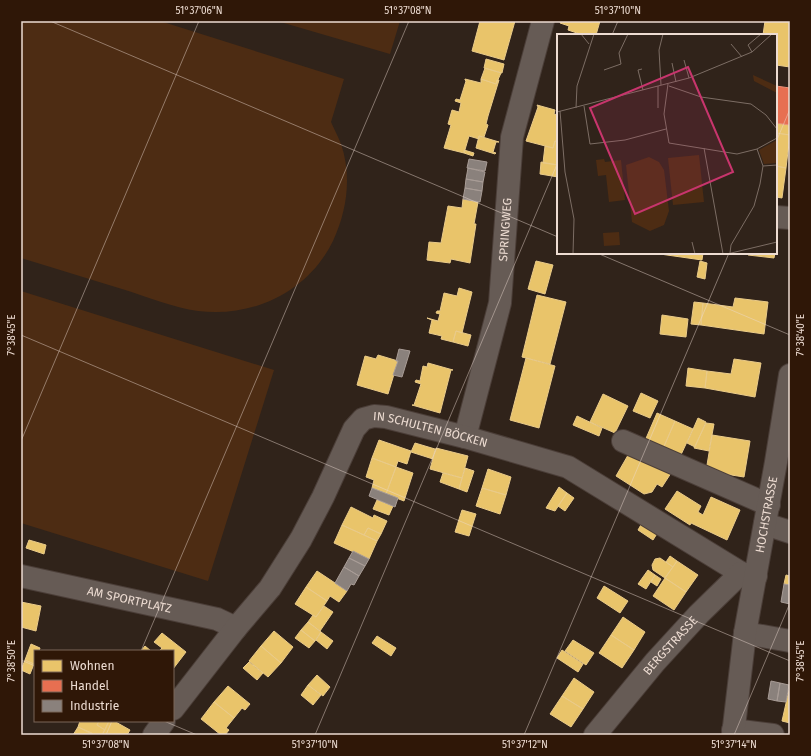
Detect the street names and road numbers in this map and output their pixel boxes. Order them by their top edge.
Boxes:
street label: SPRINGWEG [496,197,515,262]
street label: IN SCHULTEN BÖCKEN [373,409,489,450]
street label: HOCHSTRASSE [753,475,780,554]
street label: AM SPORTPLATZ [86,584,173,616]
street label: BERGSTRASSE [640,613,701,678]

